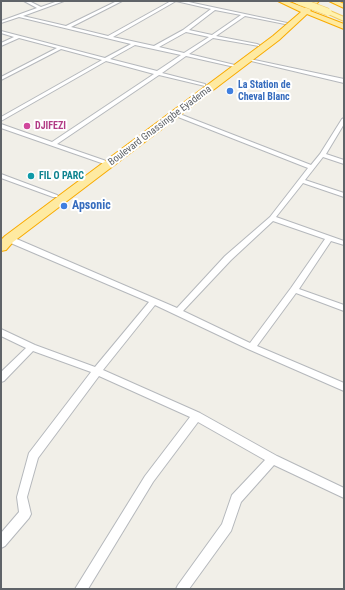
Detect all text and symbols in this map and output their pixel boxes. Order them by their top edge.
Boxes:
place label: La Station de Cheval Blanc [238,79,291,102]
street label: Boulevard Gnassingbe Eyadema [106,83,214,169]
marker: La Station de Cheval Blanc [225,86,235,96]
place label: DJIFEZI [35,120,66,132]
marker: DJIFEZI [22,121,32,131]
place label: FIL O PARC [39,170,84,182]
marker: FIL O PARC [26,171,36,181]
place label: Apsonic [72,199,111,213]
marker: Apsonic [59,201,69,211]

